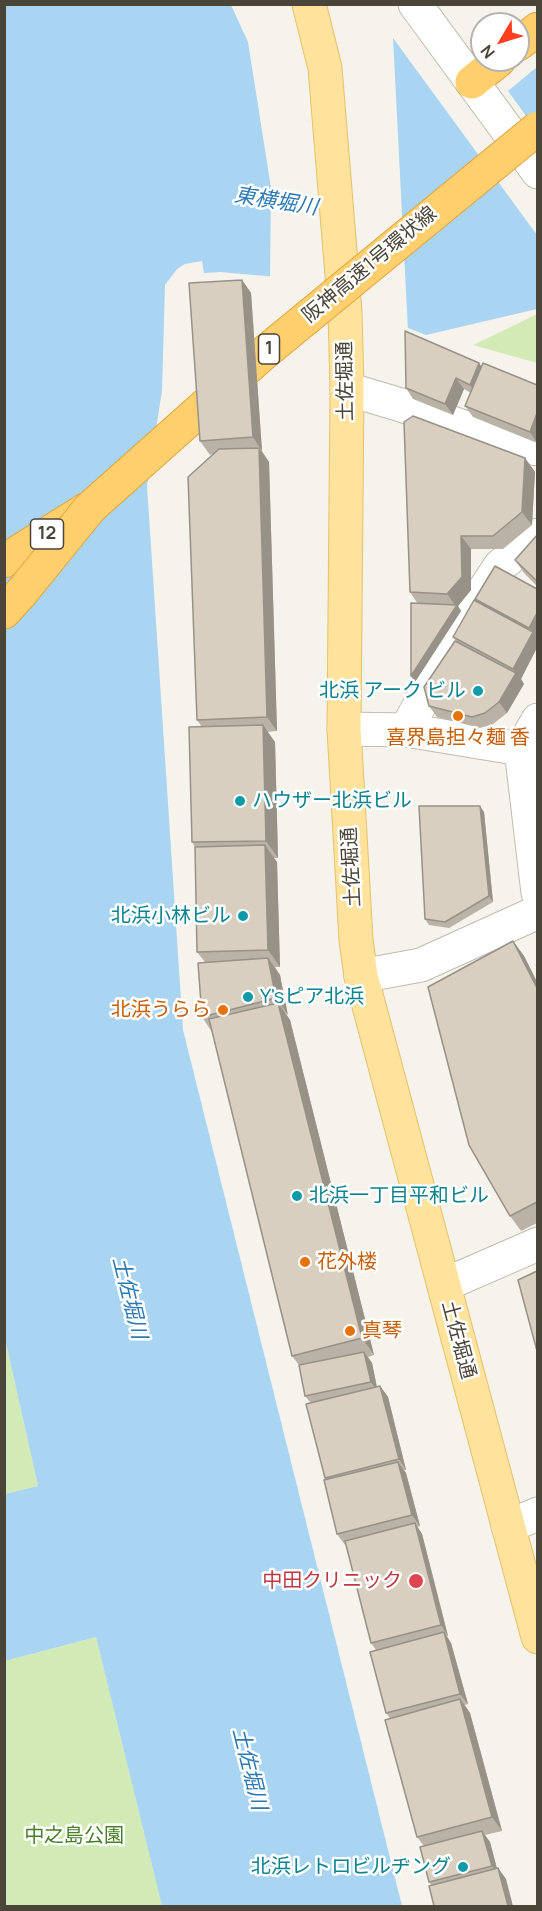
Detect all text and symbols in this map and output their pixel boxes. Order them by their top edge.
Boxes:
north arrow [470,12,530,72]
text: N [475,41,500,63]
water label: 東横堀川 [233,183,319,221]
street label: 阪神高速1号環状線 [298,202,442,328]
road number: 1 [258,334,280,364]
street label: 土佐堀通 [333,341,359,421]
road number: 12 [30,519,63,549]
place label: 北浜 アーク ビル [319,679,466,703]
marker: 北浜 アーク ビル [471,684,485,698]
marker: 喜界島担々麺 香 [451,709,465,723]
place label: 喜界島担々麺 香 [386,726,530,750]
place label: ハウザー北浜ビル [252,789,412,813]
marker: ハウザー北浜ビル [233,794,247,808]
street label: 土佐堀通 [338,826,366,908]
place label: 北浜小林ビル [111,904,231,928]
marker: 北浜小林ビル [236,909,250,923]
place label: Y'sピア北浜 [260,985,364,1009]
marker: Y'sピア北浜 [241,990,255,1004]
place label: 北浜うらら [111,998,211,1022]
marker: 北浜うらら [216,1003,230,1017]
place label: 北浜一丁目平和ビル [309,1184,489,1208]
marker: 北浜一丁目平和ビル [290,1189,304,1203]
place label: 花外楼 [317,1250,377,1274]
water label: 土佐堀川 [107,1254,151,1342]
marker: 花外楼 [298,1255,312,1269]
street label: 土佐堀通 [436,1298,480,1382]
place label: 真琴 [362,1319,402,1343]
marker: 真琴 [343,1324,357,1338]
place label: 中田クリニック [262,1569,402,1593]
marker: 中田クリニック [407,1572,425,1590]
water label: 土佐堀川 [227,1725,271,1813]
park label: 中之島公園 [24,1824,124,1848]
place label: 北浜レトロビルヂング [251,1855,451,1879]
marker: 北浜レトロビルヂング [456,1860,470,1874]

